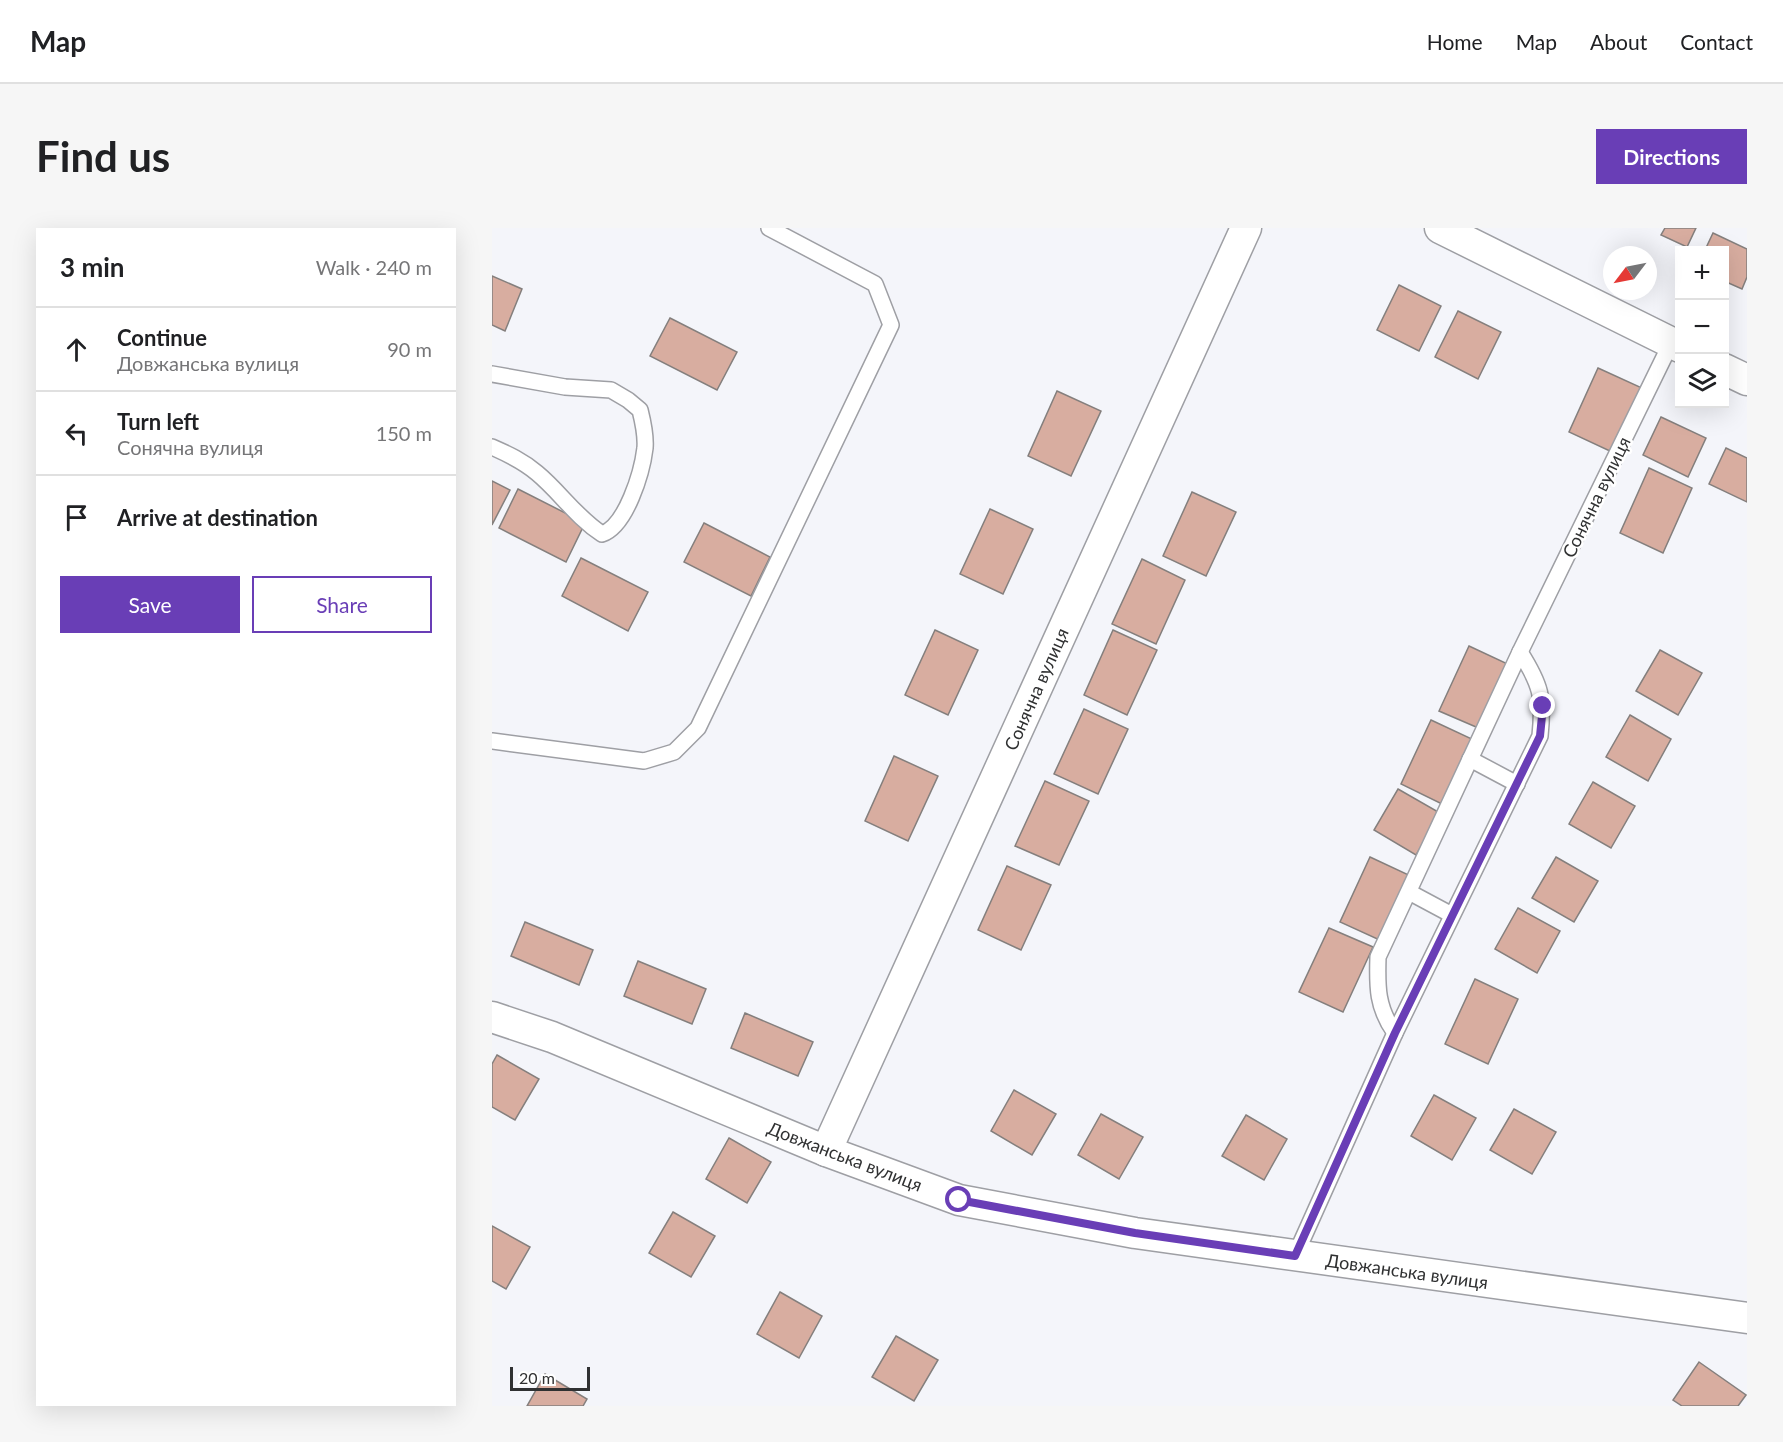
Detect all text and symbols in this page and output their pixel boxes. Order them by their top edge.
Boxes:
text: Map [30,24,86,58]
text: Home [1427,29,1483,54]
text: Map [1516,29,1557,54]
text: About [1590,29,1647,54]
text: Contact [1680,29,1753,54]
button: Directions [1596,129,1747,184]
text: Find us [36,131,170,181]
north arrow [1603,246,1657,300]
map controls [1675,246,1729,408]
button: + [1675,246,1729,300]
text: 3 min [60,251,124,283]
text: Walk · 240 m [316,255,432,279]
button: − [1675,300,1729,354]
text: Continue [117,324,207,351]
icon: ahead [60,333,93,366]
text: 90 m [387,337,432,361]
text: Довжанська вулиця [117,351,299,375]
button: layers [1675,354,1729,408]
text: Turn left [117,408,199,435]
icon: left [60,417,93,450]
text: 150 m [376,421,432,445]
street label: Сонячна вулиця [1557,433,1635,561]
text: Сонячна вулиця [117,435,263,459]
icon: arrive [60,501,93,534]
text: Arrive at destination [117,504,318,531]
button: Save [60,576,240,633]
button: Share [252,576,432,633]
street label: Сонячна вулиця [999,624,1073,754]
route end [1529,692,1555,718]
street label: Довжанська вулиця [765,1116,925,1196]
route start [945,1186,971,1212]
street label: Довжанська вулиця [1324,1249,1490,1293]
scale bar [510,1364,590,1392]
text: 20 m [519,1368,555,1387]

